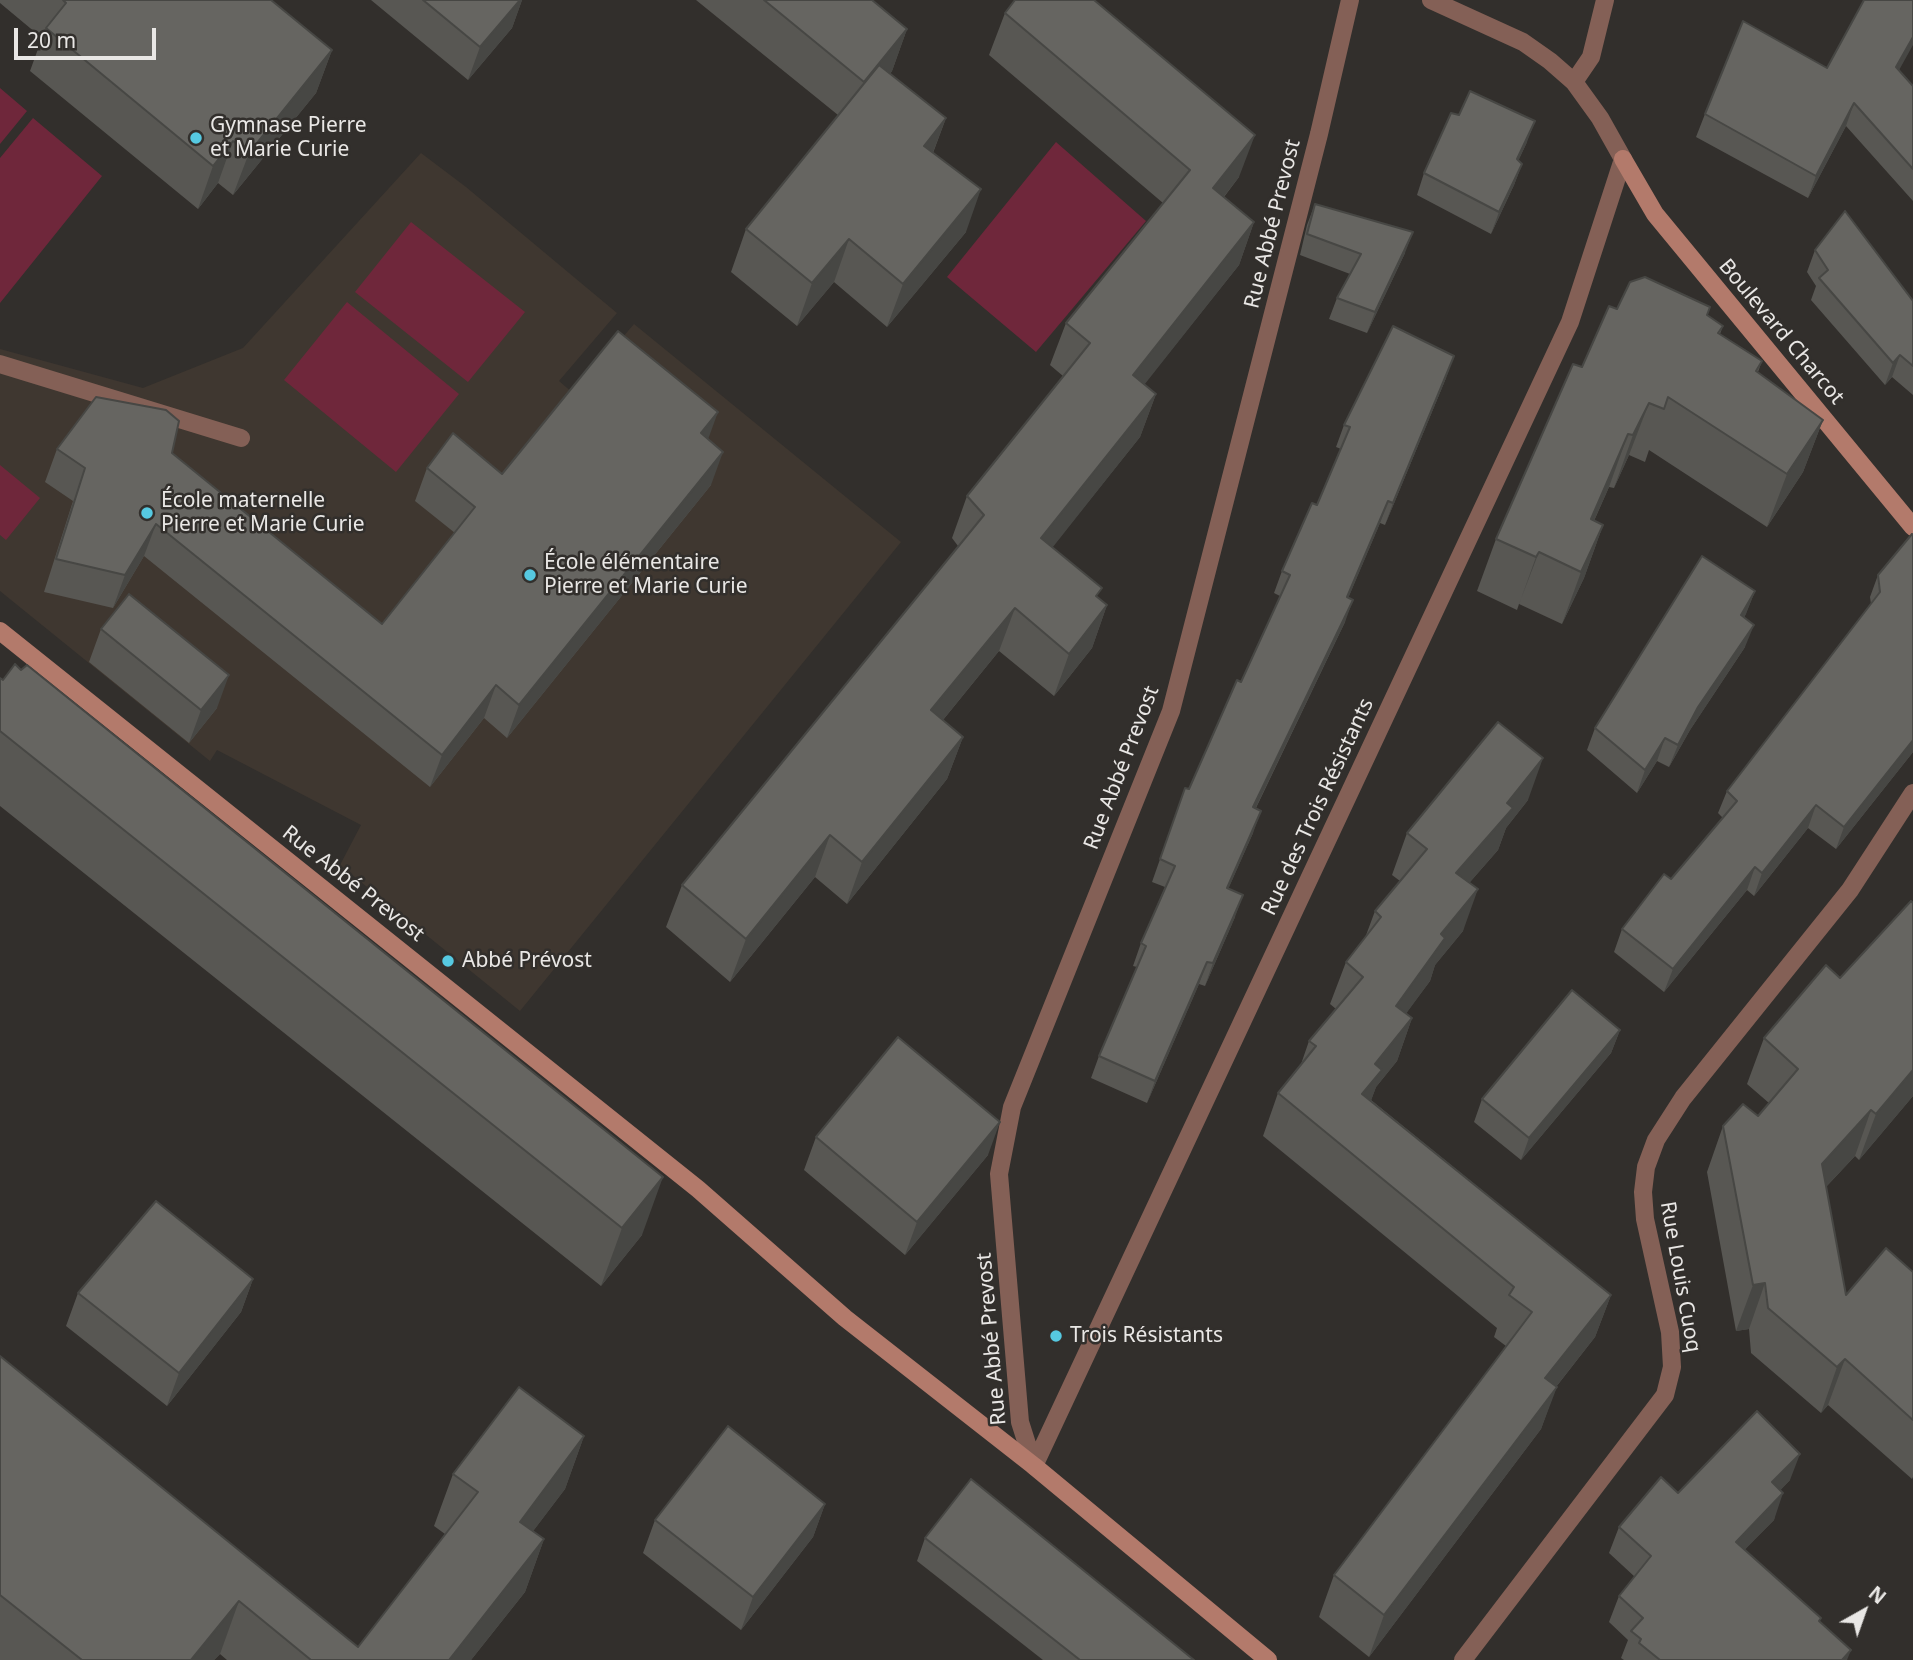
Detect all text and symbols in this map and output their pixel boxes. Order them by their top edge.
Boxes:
scale bar [18,14,159,58]
text: 20 m [27,26,76,54]
place label: Gymnase Pierre et Marie Curie [210,113,366,163]
marker: Gymnase Pierre et Marie Curie [188,130,204,146]
street label: Rue Abbé Prevost [1240,137,1306,311]
street label: Boulevard Charcot [1713,254,1849,410]
place label: École maternelle Pierre et Marie Curie [161,488,364,538]
marker: École maternelle Pierre et Marie Curie [139,505,155,521]
place label: École élémentaire Pierre et Marie Curie [544,550,747,600]
marker: École élémentaire Pierre et Marie Curie [522,567,538,583]
street label: Rue Abbé Prevost [1079,683,1165,853]
street label: Rue des Trois Résistants [1257,694,1379,920]
street label: Rue Abbé Prevost [277,821,429,947]
place label: Abbé Prévost [462,948,592,974]
marker: Abbé Prévost [440,953,456,969]
street label: Rue Louis Cuoq [1654,1200,1706,1354]
street label: Rue Abbé Prevost [972,1252,1012,1426]
place label: Trois Résistants [1070,1323,1223,1349]
marker: Trois Résistants [1048,1328,1064,1344]
north arrow [1829,1576,1899,1646]
text: N [1863,1580,1892,1610]

